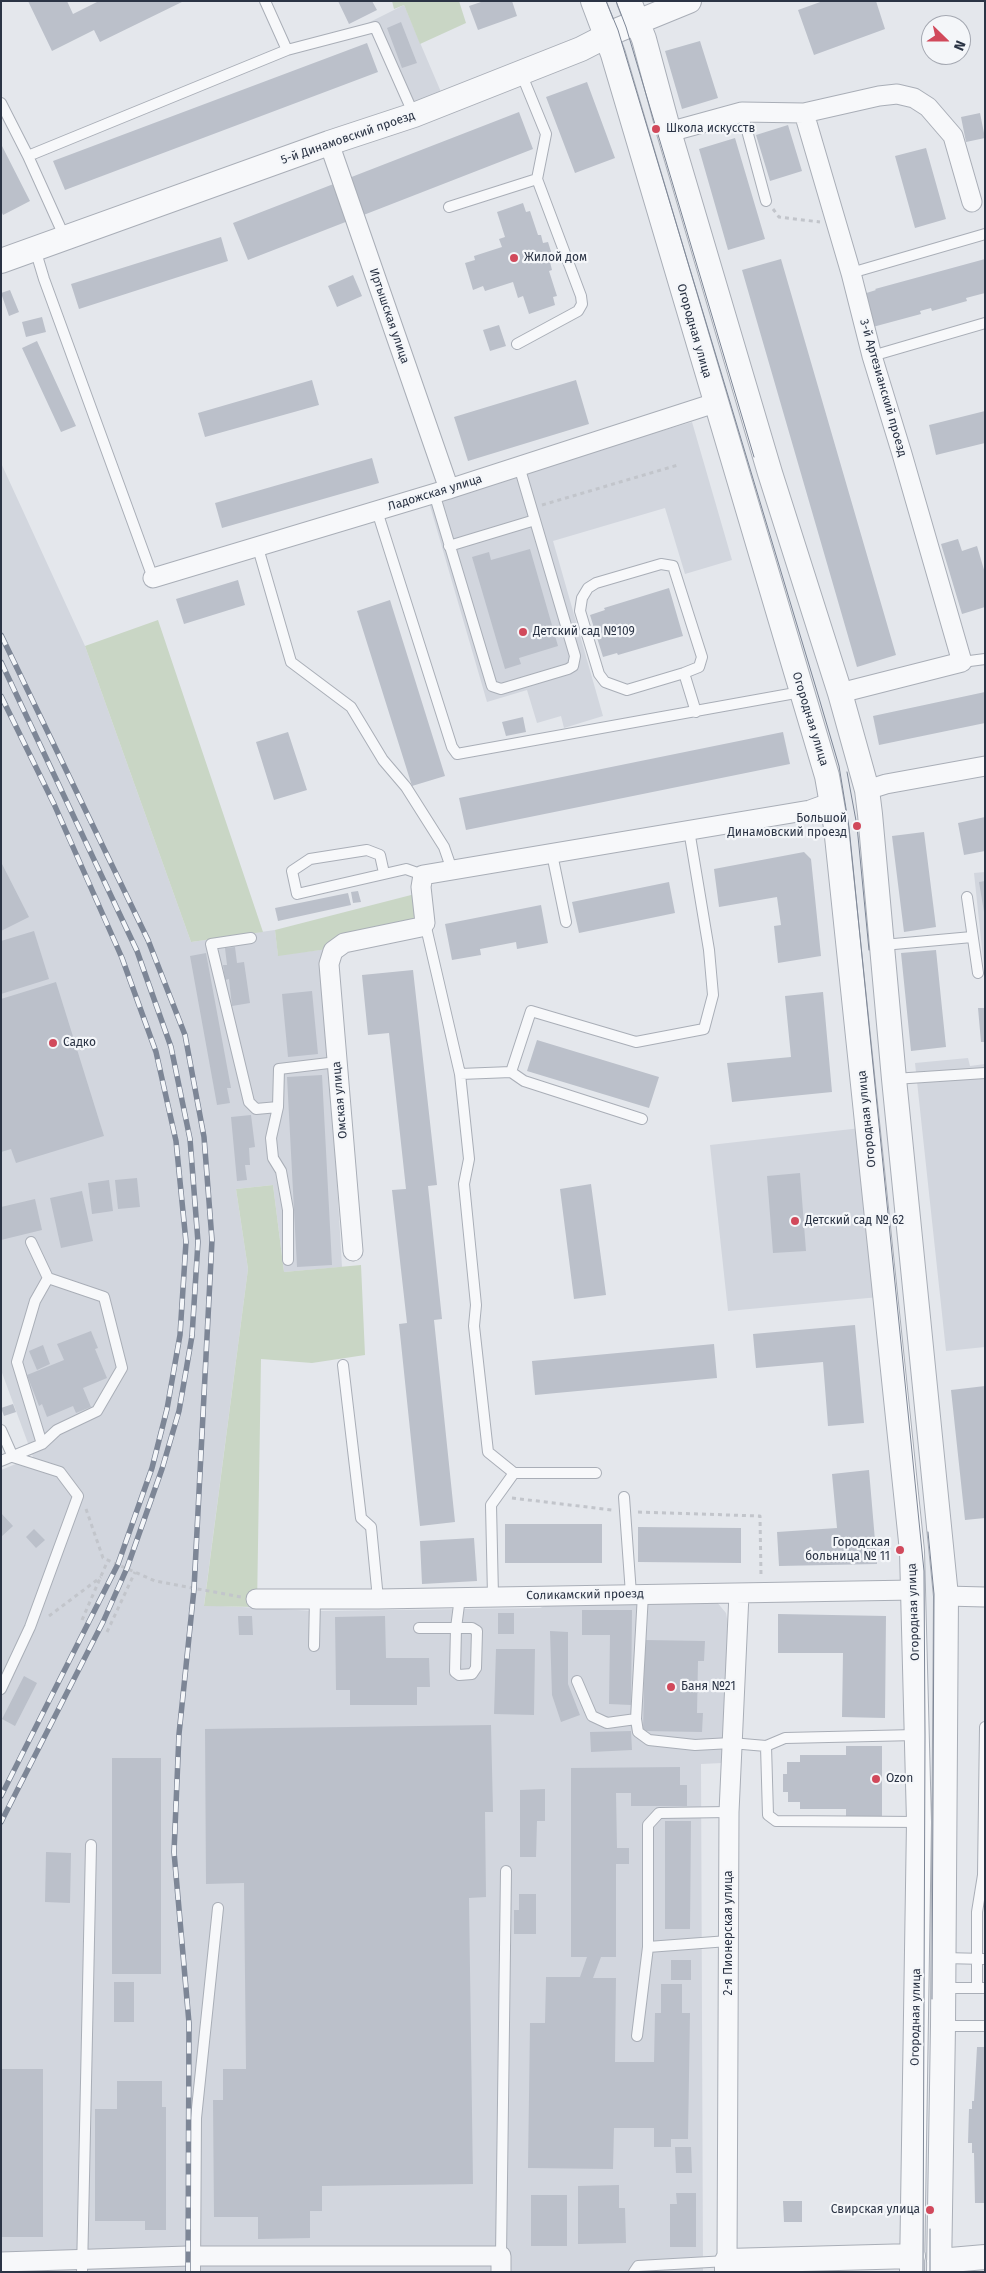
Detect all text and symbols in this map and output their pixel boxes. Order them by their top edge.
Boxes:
north arrow [921,15,971,65]
text: N [950,38,969,53]
street label: 5-й Динамовский проезд [279,108,417,168]
place label: Школа искусств [666,122,755,136]
marker: Школа искусств [650,123,662,135]
place label: Жилой дом [524,251,587,265]
marker: Жилой дом [508,252,520,264]
street label: Иртышская улица [366,266,412,366]
street label: Огородная улица [674,282,714,380]
street label: 3-й Артезианский проезд [856,317,910,459]
street label: Ладожская улица [386,472,484,514]
place label: Детский сад №109 [533,625,635,639]
marker: Детский сад №109 [517,626,529,638]
street label: Огородная улица [789,670,831,768]
place label: Большой Динамовский проезд [727,812,847,840]
marker: Большой Динамовский проезд [851,820,863,832]
place label: Садко [63,1036,96,1050]
marker: Садко [47,1037,59,1049]
street label: Омская улица [329,1061,351,1139]
street label: Огородная улица [855,1070,879,1168]
place label: Детский сад № 62 [805,1214,904,1228]
marker: Детский сад № 62 [789,1215,801,1227]
place label: Городская больница № 11 [805,1536,890,1564]
marker: Городская больница № 11 [894,1544,906,1556]
street label: Огородная улица [905,1563,923,1661]
street label: Соликамский проезд [526,1587,644,1603]
place label: Баня №21 [681,1680,736,1694]
marker: Баня №21 [665,1681,677,1693]
place label: Ozon [886,1772,913,1786]
marker: Ozon [870,1773,882,1785]
street label: 2-я Пионерская улица [722,1870,736,1996]
street label: Огородная улица [908,1968,924,2066]
place label: Свирская улица [831,2203,920,2217]
marker: Свирская улица [924,2204,936,2216]

